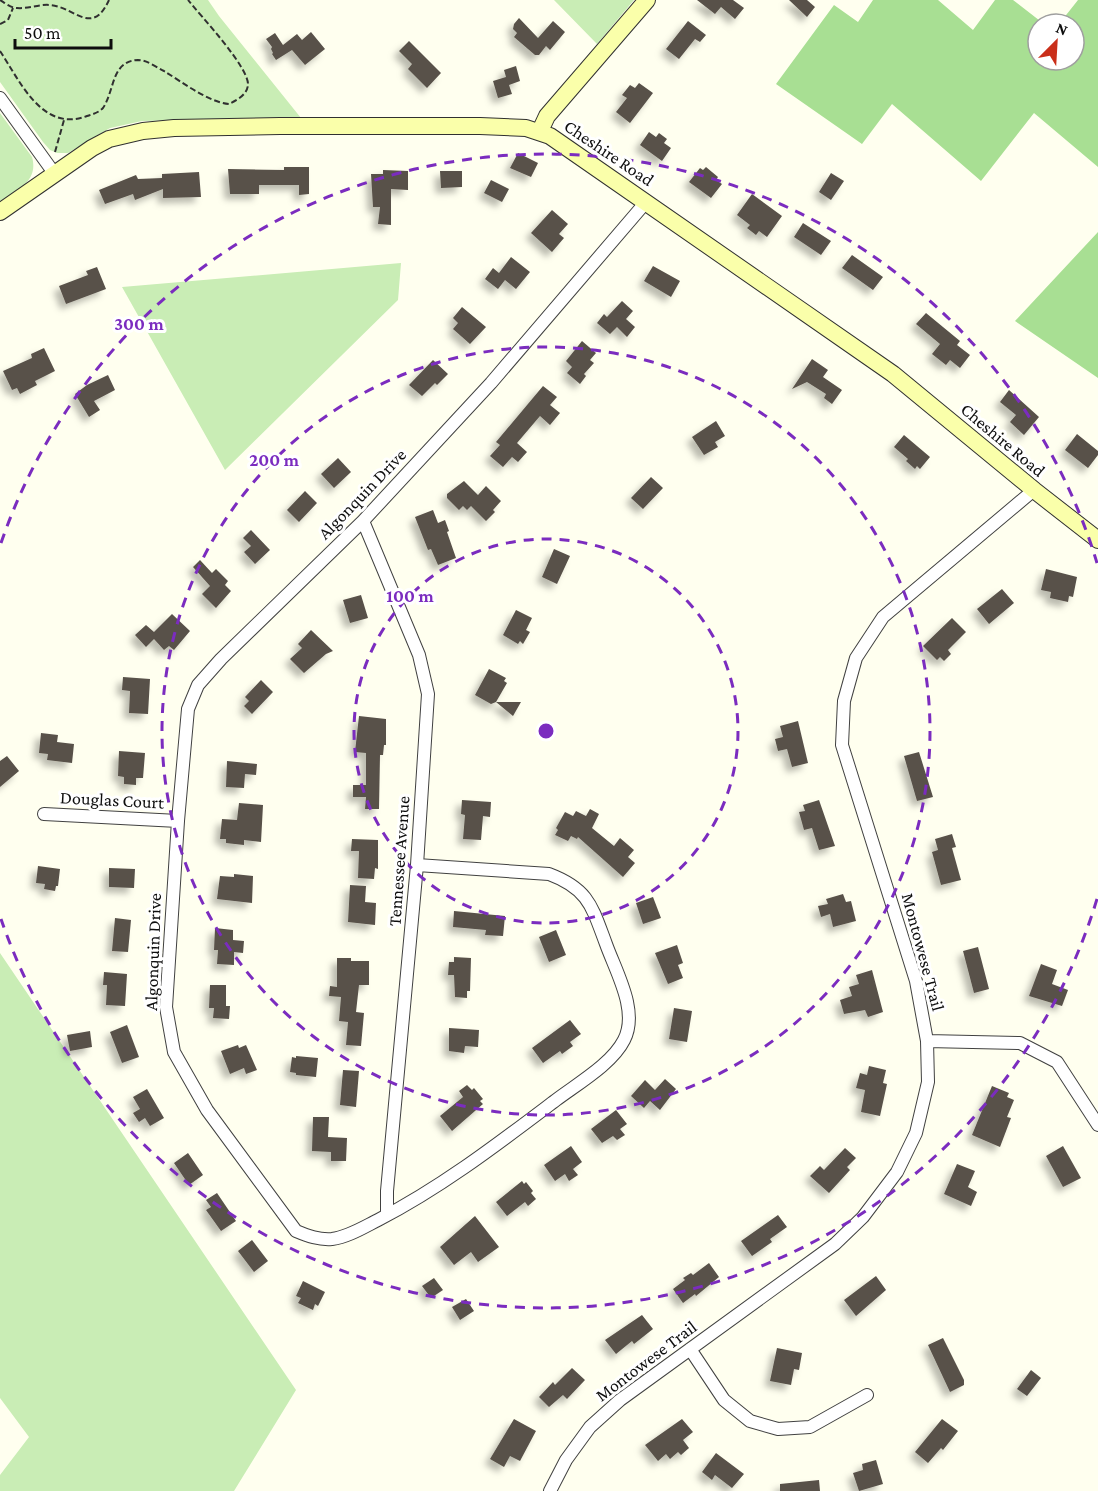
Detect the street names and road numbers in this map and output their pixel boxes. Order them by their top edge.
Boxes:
street label: Cheshire Road [561,116,658,191]
street label: Cheshire Road [957,399,1049,481]
street label: Algonquin Drive [314,445,410,543]
street label: Douglas Court [60,787,166,813]
street label: Tennessee Avenue [384,795,414,927]
street label: Montowese Trail [898,891,948,1013]
street label: Algonquin Drive [141,893,165,1011]
street label: Montowese Trail [592,1316,701,1405]

